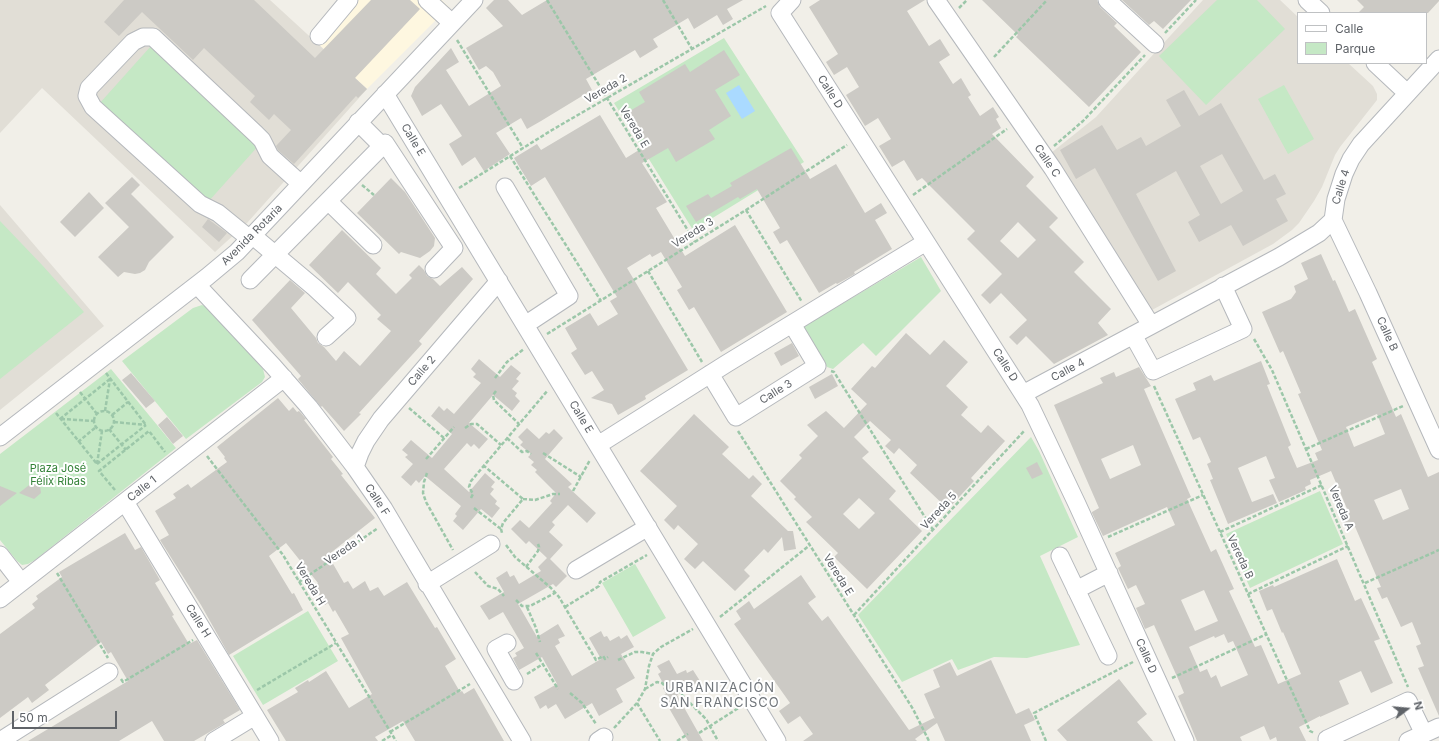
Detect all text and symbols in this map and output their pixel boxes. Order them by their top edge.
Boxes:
legend [1297,12,1427,64]
text: Calle [1335,21,1363,36]
text: Parque [1335,41,1375,56]
street label: Vereda 2 [583,72,629,106]
street label: Calle D [814,73,846,111]
street label: Vereda E [616,104,652,150]
street label: Calle E [398,121,428,159]
street label: Calle C [1031,142,1063,180]
street label: Calle 4 [1329,168,1353,206]
street label: Avenida Rotaria [219,202,285,268]
street label: Vereda 3 [670,215,716,251]
street label: Calle B [1374,315,1400,353]
street label: Calle D [989,346,1021,384]
street label: Calle 2 [405,353,439,389]
street label: Calle 4 [1049,356,1087,384]
street label: Calle 3 [757,377,795,407]
street label: Calle E [566,398,596,436]
park label: Plaza José Félix Ribas [30,462,86,488]
street label: Calle 1 [125,473,159,505]
street label: Calle F [362,482,392,518]
street label: Vereda A [1326,484,1356,532]
street label: Vereda 5 [918,489,960,533]
street label: Vereda 1 [322,532,366,568]
street label: Vereda B [1224,533,1256,581]
street label: Vereda E [820,552,856,598]
street label: Vereda H [292,560,328,608]
street label: Calle H [183,602,213,640]
street label: Calle D [1132,636,1160,676]
district label: URBANIZACIÓN SAN FRANCISCO [660,680,780,711]
north arrow [1387,689,1427,729]
text: N [1411,700,1426,712]
scale bar [14,703,119,729]
text: 50 m [19,710,48,725]

